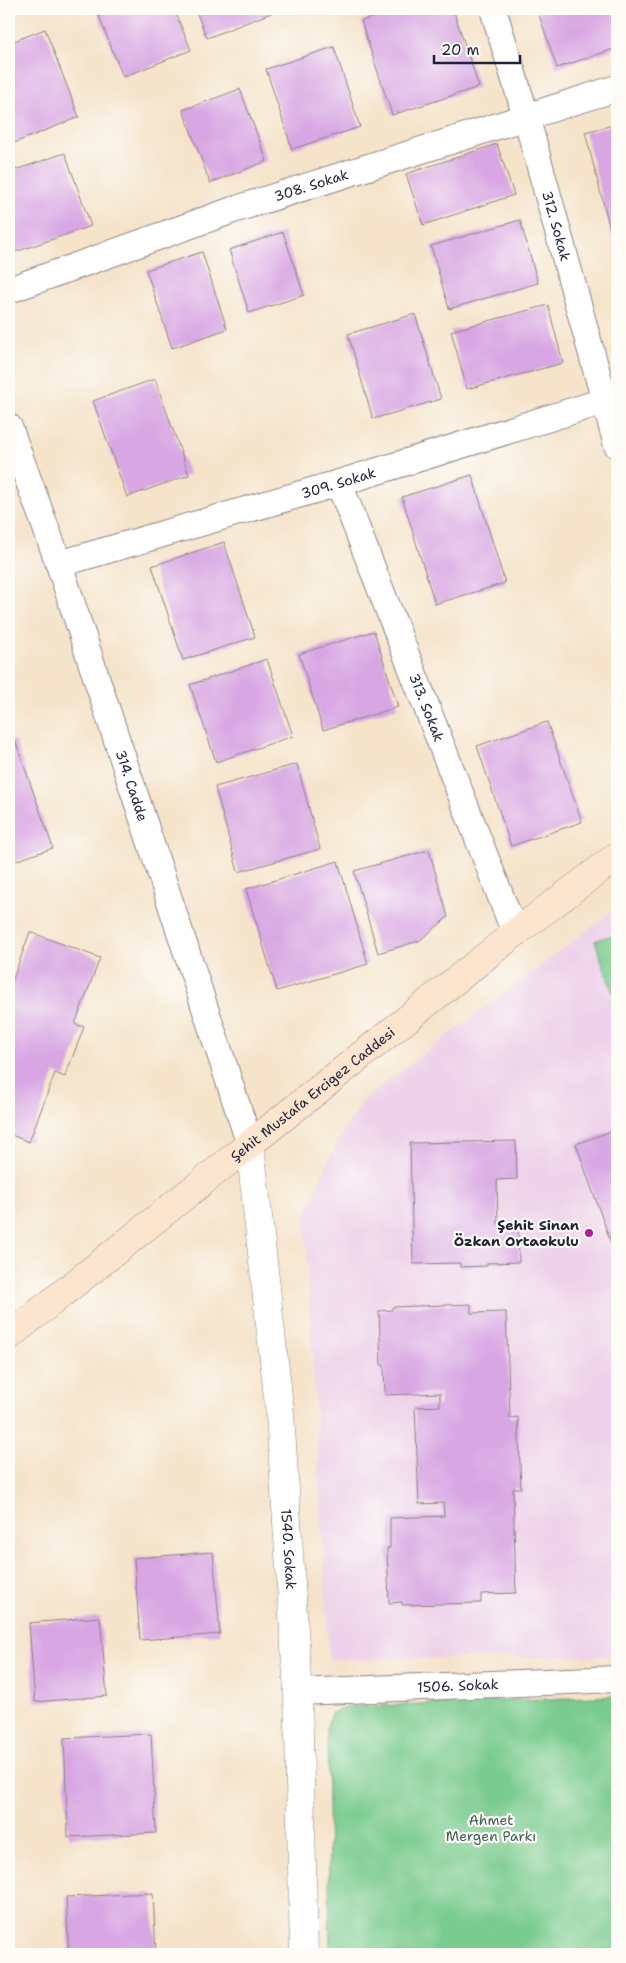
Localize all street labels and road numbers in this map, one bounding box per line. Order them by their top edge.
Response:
street label: 308. Sokak [272,165,351,205]
street label: 312. Sokak [538,189,575,263]
street label: 309. Sokak [299,463,378,502]
street label: 313. Sokak [405,671,448,744]
street label: 314. Cadde [112,748,152,823]
street label: Şehit Mustafa Ercigez Caddesi [226,1023,399,1165]
street label: 1540. Sokak [277,1508,300,1590]
street label: 1506. Sokak [417,1675,499,1696]

